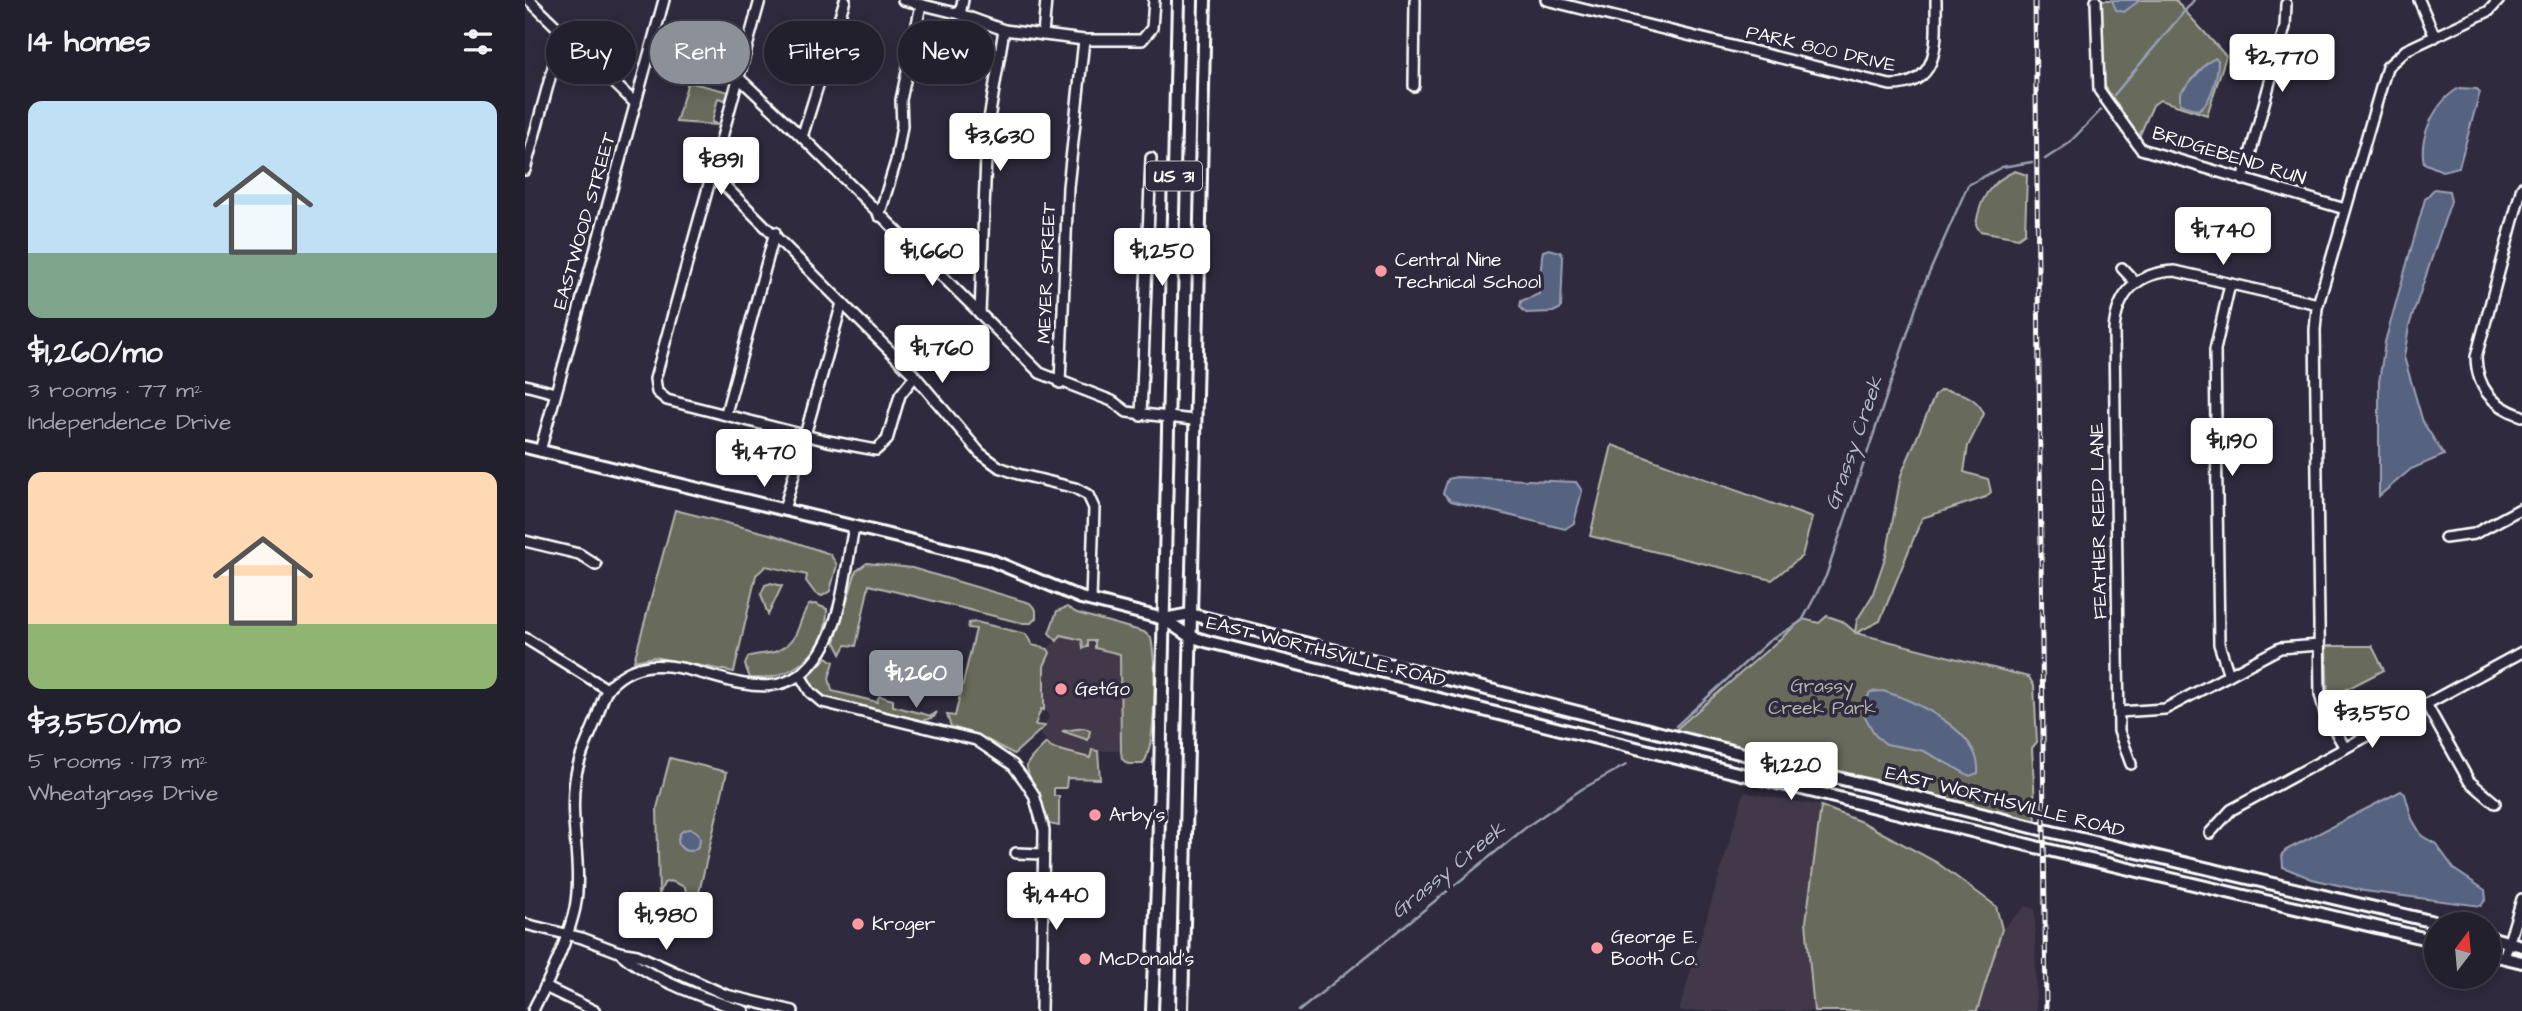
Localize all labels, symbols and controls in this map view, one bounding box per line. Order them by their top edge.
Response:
street label: PARK 800 DRIVE [1744,19,1898,79]
text: 14 homes [28,21,151,63]
chip: Buy [546,21,636,84]
chip: Rent [650,21,750,84]
chip: Filters [764,21,884,84]
chip: New [898,21,994,84]
icon: filters [459,23,497,61]
pin: $2,770 [2225,34,2339,94]
text: $2,770 [2246,41,2318,73]
pin: $3,630 [943,114,1057,173]
text: $3,630 [965,120,1035,152]
street label: BRIDGEBEND RUN [2149,120,2309,192]
street label: EASTWOOD STREET [547,129,623,313]
pin: $891 [680,138,762,197]
text: $891 [699,144,743,176]
icon: home [200,147,326,273]
road number: US 31 [1146,162,1202,190]
street label: MEYER STREET [1031,202,1063,344]
pin: $1,740 [2166,208,2280,267]
text: $1,740 [2191,214,2255,246]
pin: $1,660 [875,229,989,288]
pin: $1,250 [1105,229,1219,288]
text: $1,660 [900,235,964,267]
text: $1,250 [1130,235,1194,267]
place label: Central Nine Technical School [1395,247,1541,296]
marker: Central Nine Technical School [1373,263,1389,279]
pin: $1,760 [885,326,999,385]
text: $1,260/mo [28,332,163,374]
text: $1,760 [911,332,973,364]
water label: Grassy Creek [1818,371,1892,514]
text: 3 rooms · 77 m² [28,374,203,406]
text: Independence Drive [28,406,231,438]
pin: $1,190 [2175,419,2289,478]
street label: FEATHER REED LANE [2084,422,2114,620]
text: $1,190 [2207,425,2257,457]
pin: $1,470 [707,430,821,489]
text: $1,470 [732,436,796,468]
icon: home [200,518,326,644]
street label: EAST WORTHSVILLE ROAD [1204,609,1448,695]
pin: $1,260 [859,650,973,710]
text: $1,260 [885,657,947,689]
park label: Grassy Creek Park [1768,673,1876,722]
place label: GetGo [1075,676,1130,703]
marker: GetGo [1053,681,1069,697]
pin: $3,550 [2315,690,2429,750]
text: $3,550 [2334,697,2410,729]
text: $3,550/mo [28,703,181,745]
pin: $1,220 [1734,742,1848,802]
text: 5 rooms · 173 m² [28,745,208,777]
text: $1,220 [1761,749,1821,781]
street label: EAST WORTHSVILLE ROAD [1883,759,2127,845]
text: Wheatgrass Drive [28,777,218,809]
place label: Arby's [1109,802,1165,830]
marker: Arby's [1087,807,1103,823]
water label: Grassy Creek [1385,814,1513,926]
pin: $1,440 [999,872,1113,932]
text: $1,440 [1023,879,1089,911]
pin: $1,980 [609,892,723,952]
text: $1,980 [635,899,697,931]
place label: Kroger [872,911,936,939]
north arrow [2424,912,2501,989]
map controls [2424,912,2501,989]
marker: Kroger [850,916,866,932]
place label: George E. Booth Co. [1611,924,1697,973]
marker: George E. Booth Co. [1589,940,1605,956]
place label: McDonald's [1099,946,1194,973]
marker: McDonald's [1077,951,1093,967]

